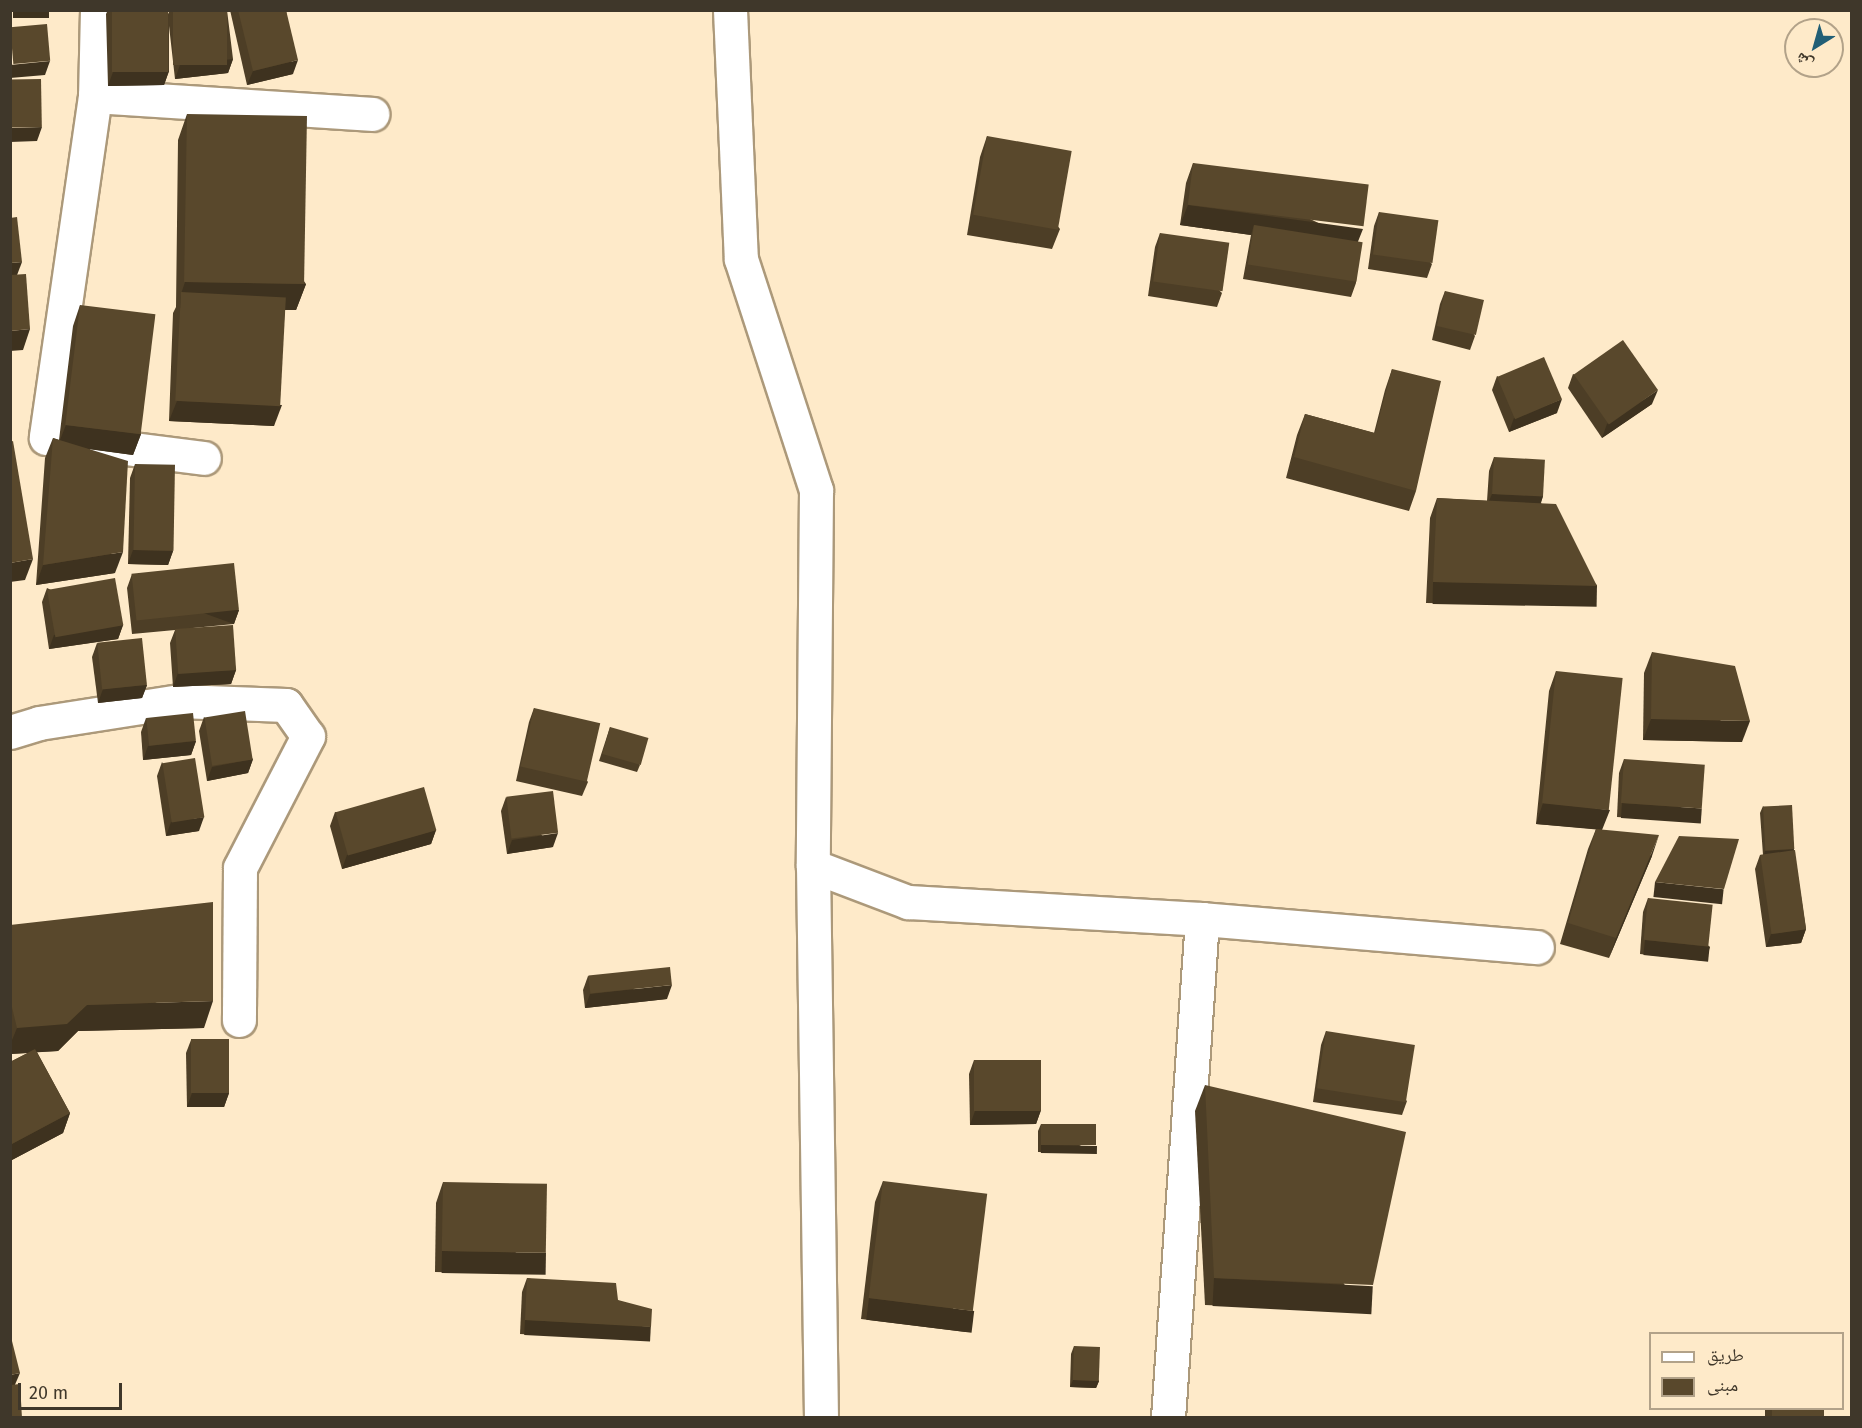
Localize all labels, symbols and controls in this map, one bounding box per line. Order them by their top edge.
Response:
north arrow [1784,18,1844,78]
text: ش [1792,48,1817,74]
legend [1649,1332,1844,1410]
text: طريق [1707,1344,1744,1366]
scale bar [21,1371,124,1409]
text: مبنى [1707,1374,1738,1396]
text: 20 m [29,1382,68,1404]

